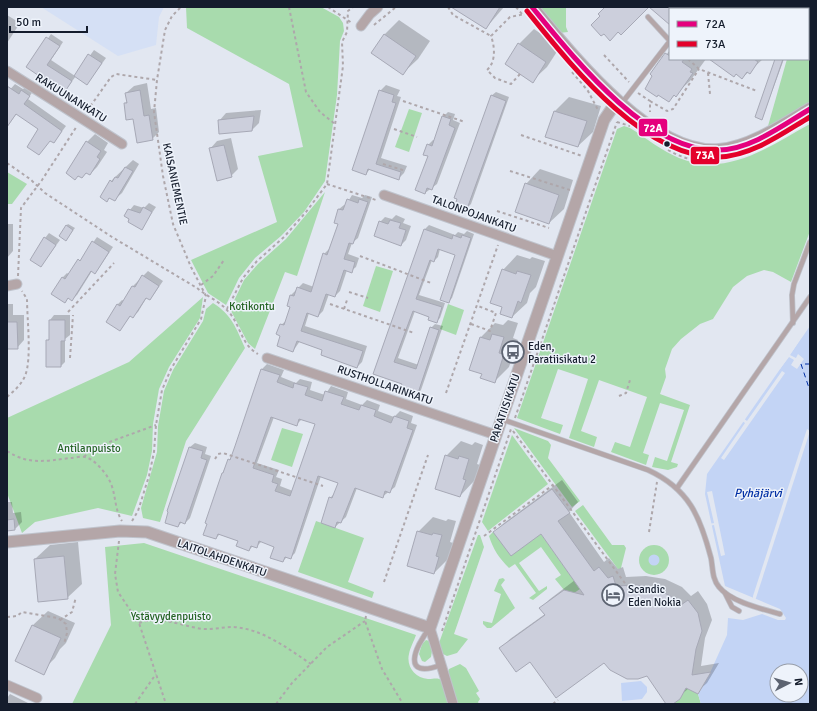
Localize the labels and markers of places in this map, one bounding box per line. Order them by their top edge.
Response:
unlabelled marker [662,139,672,149]
bus stop icon: Eden, Paratiisikatu 2 [500,339,526,365]
place label: Eden, Paratiisikatu 2 [528,340,596,366]
hotel icon: Scandic Eden Nokia [600,582,626,608]
place label: Scandic Eden Nokia [628,583,681,609]

